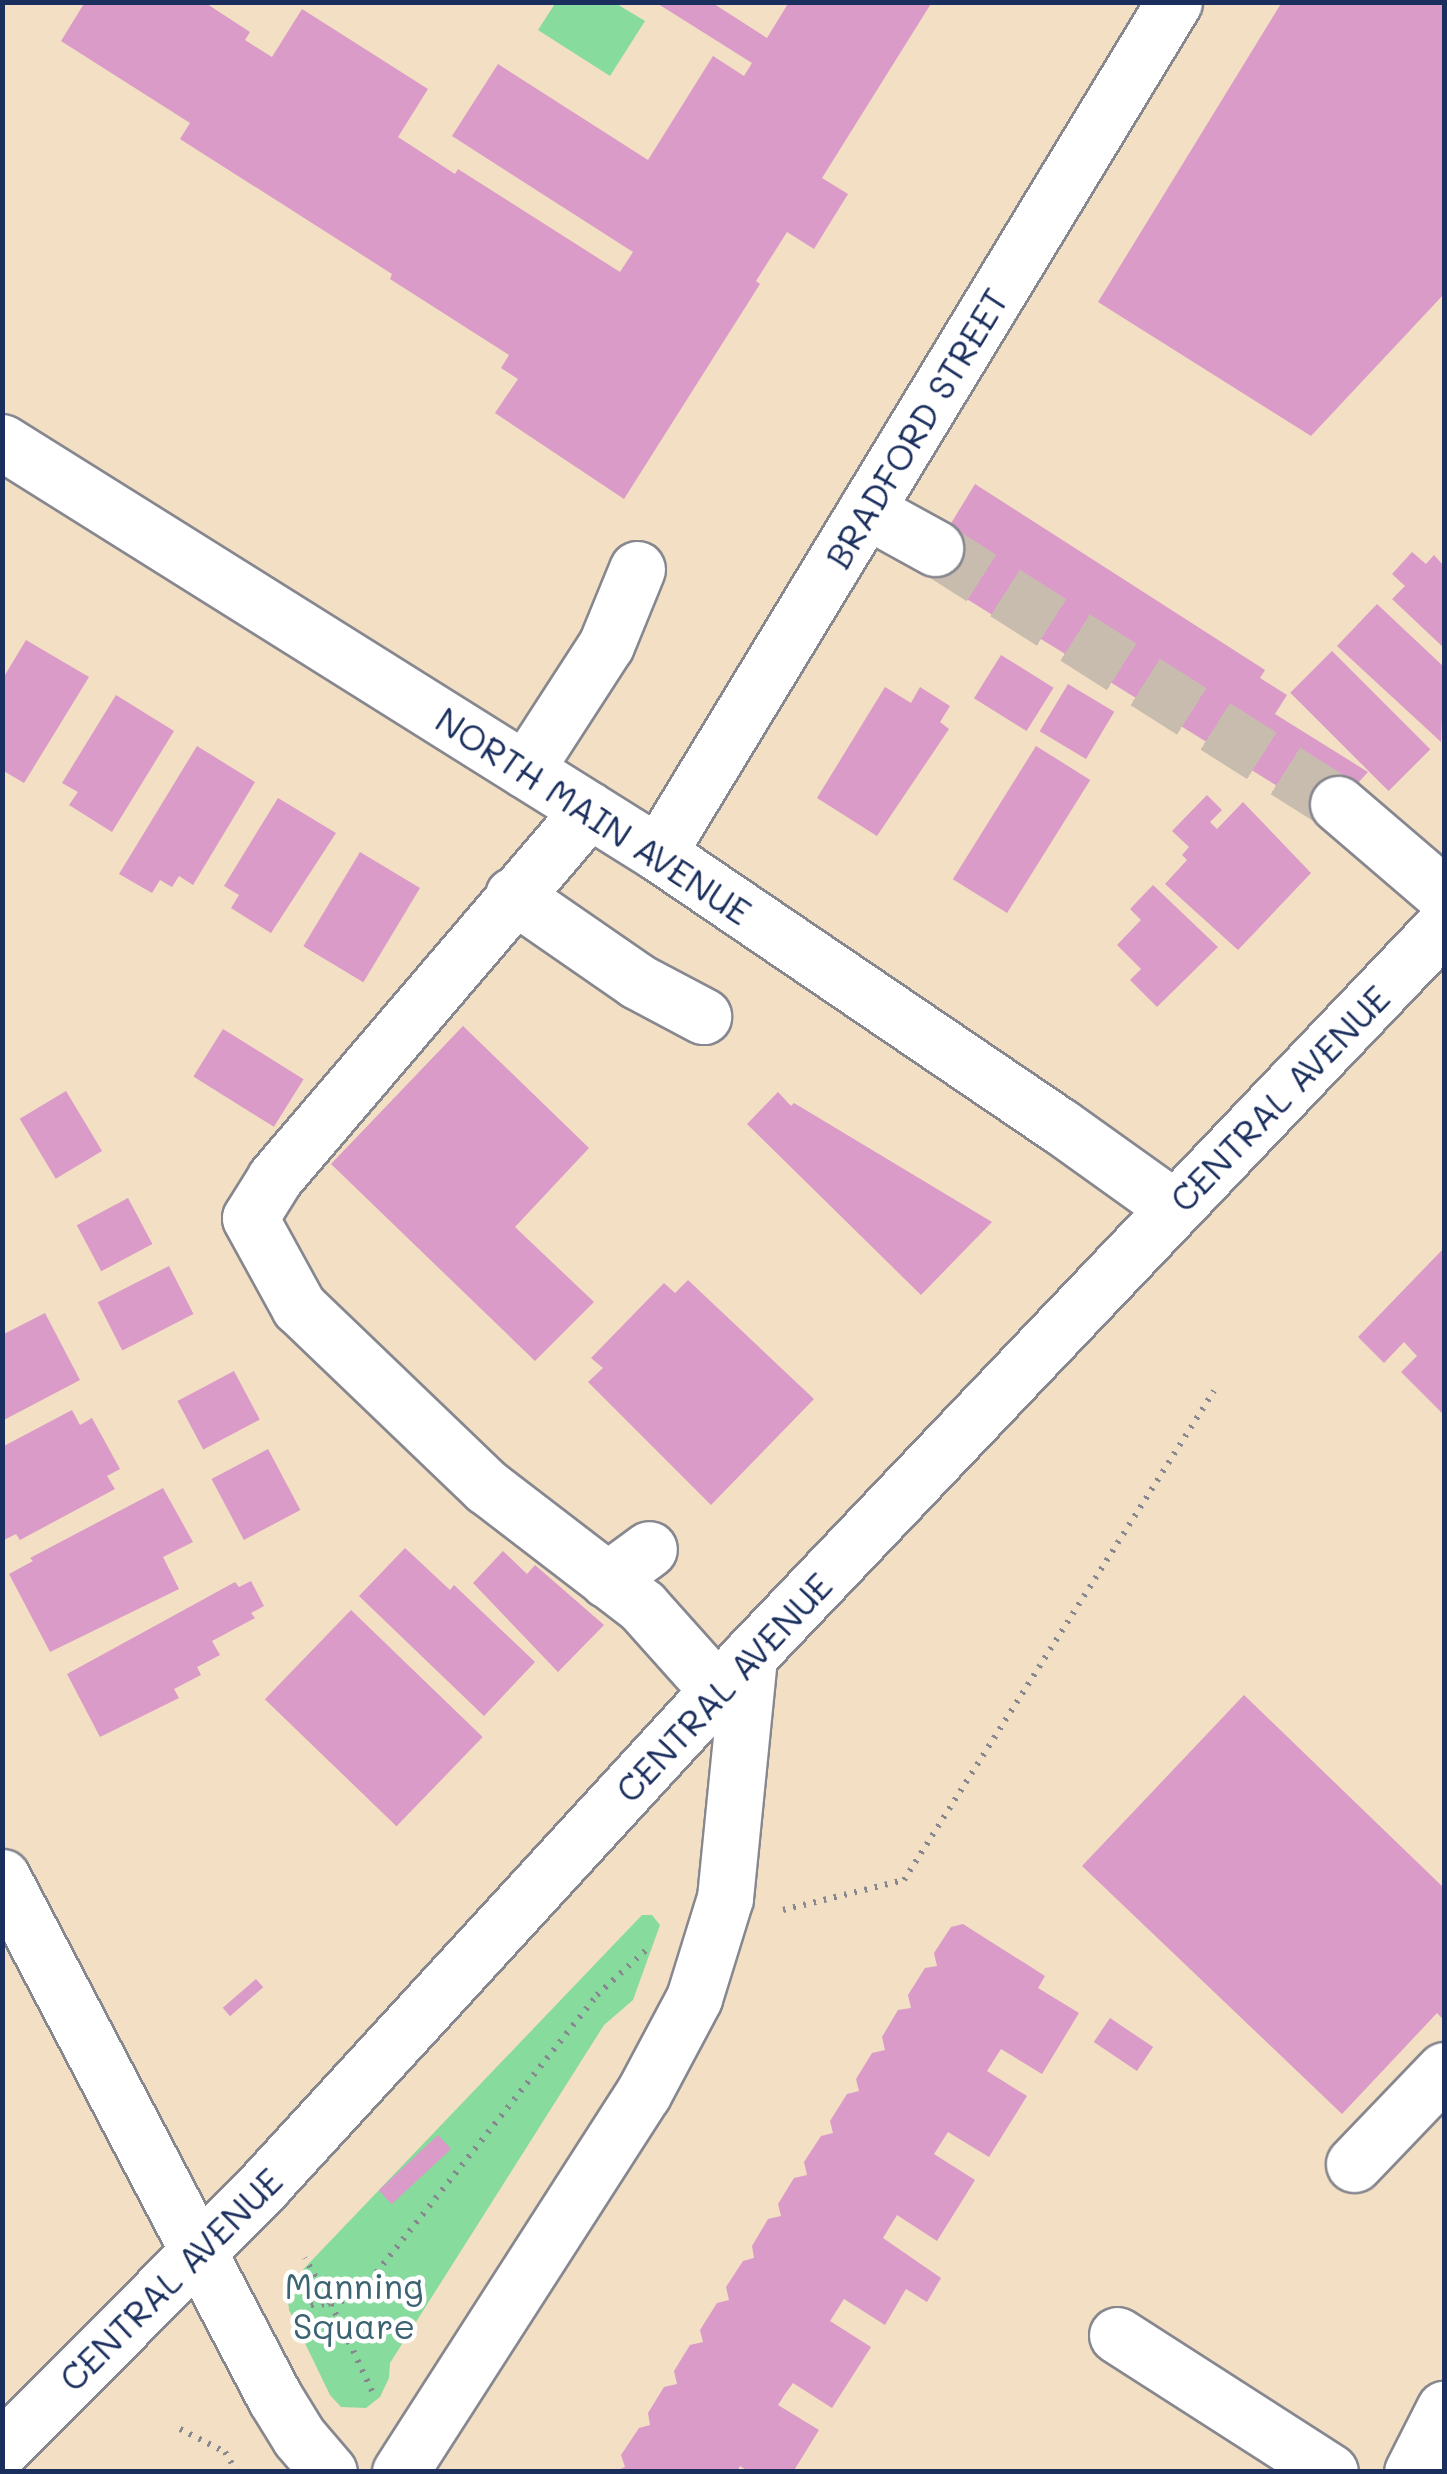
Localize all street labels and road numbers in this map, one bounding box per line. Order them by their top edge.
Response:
street label: BRADFORD STREET [816,281,1016,575]
street label: NORTH MAIN AVENUE [429,697,759,933]
street label: CENTRAL AVENUE [1161,976,1397,1220]
street label: CENTRAL AVENUE [606,1564,840,1810]
street label: CENTRAL AVENUE [50,2159,290,2399]

